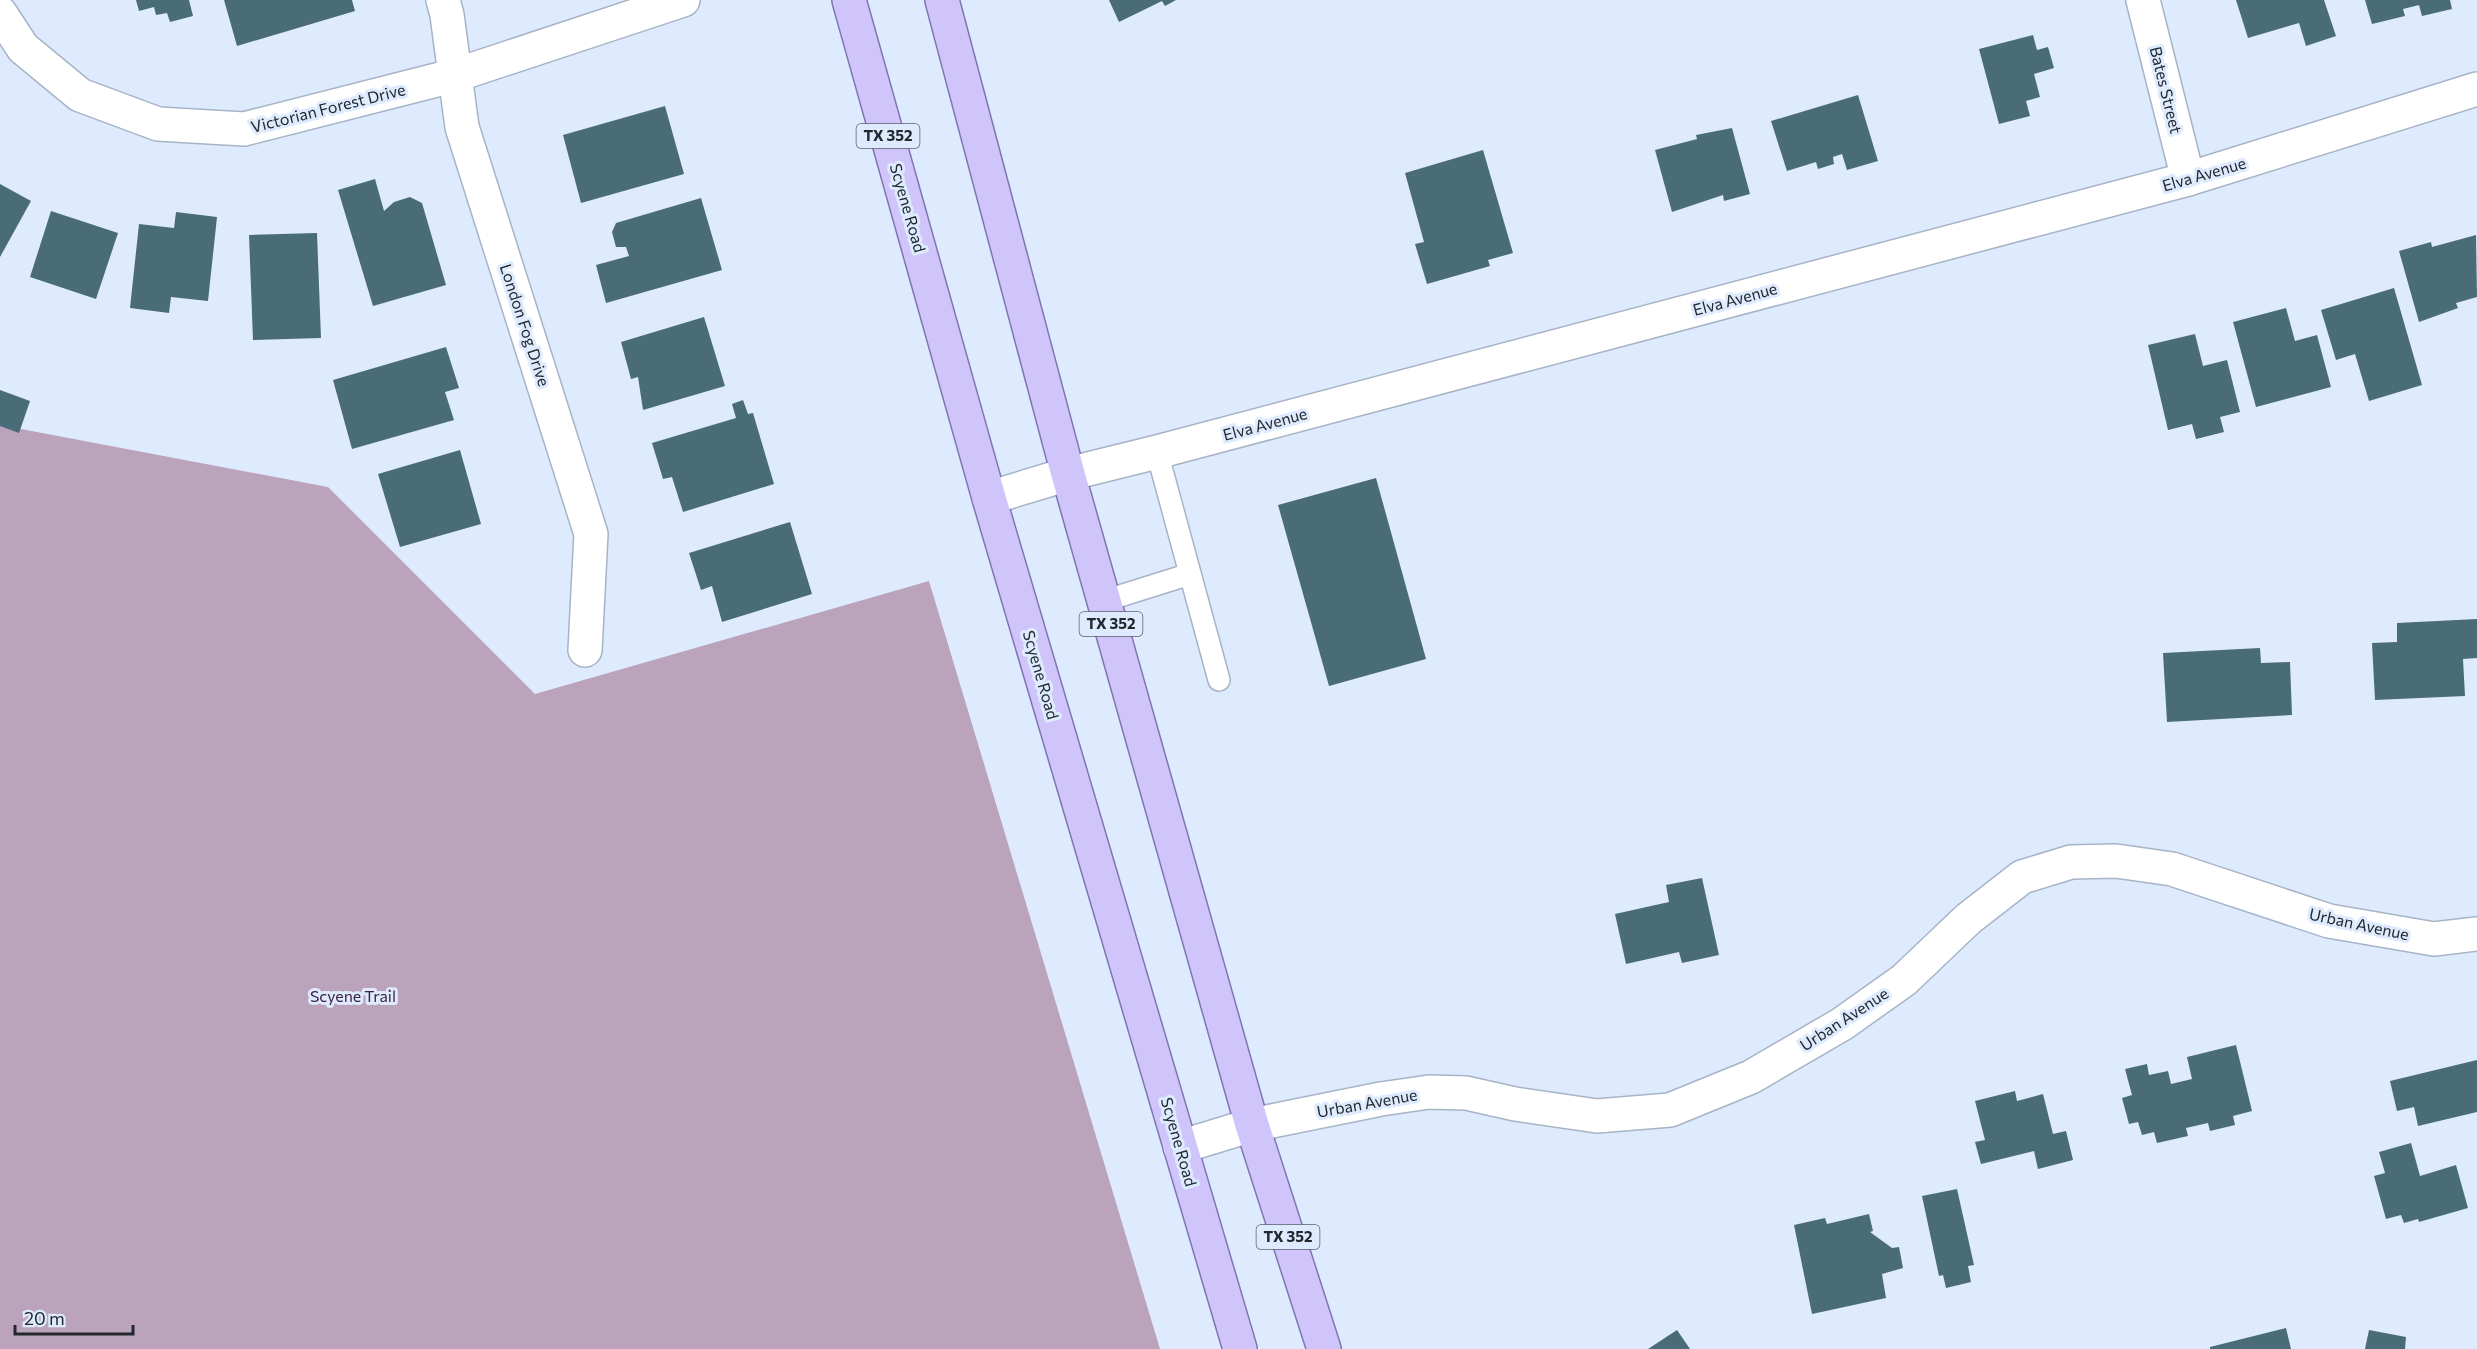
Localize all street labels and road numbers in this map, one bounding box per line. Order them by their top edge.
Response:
street label: Bates Street [2146,44,2187,136]
street label: Victorian Forest Drive [249,79,407,136]
road number: TX 352 [856,124,920,148]
street label: Elva Avenue [2160,152,2248,195]
street label: Scyene Road [887,161,930,255]
street label: London Fog Drive [497,261,554,389]
street label: Elva Avenue [1691,278,1779,319]
street label: Elva Avenue [1221,403,1309,444]
road number: TX 352 [1080,612,1142,636]
street label: Scyene Road [1020,628,1063,722]
street label: Urban Avenue [2307,904,2411,943]
street label: Urban Avenue [1796,983,1891,1054]
street label: Urban Avenue [1315,1084,1419,1121]
street label: Scyene Road [1158,1095,1201,1189]
road number: TX 352 [1256,1225,1320,1249]

